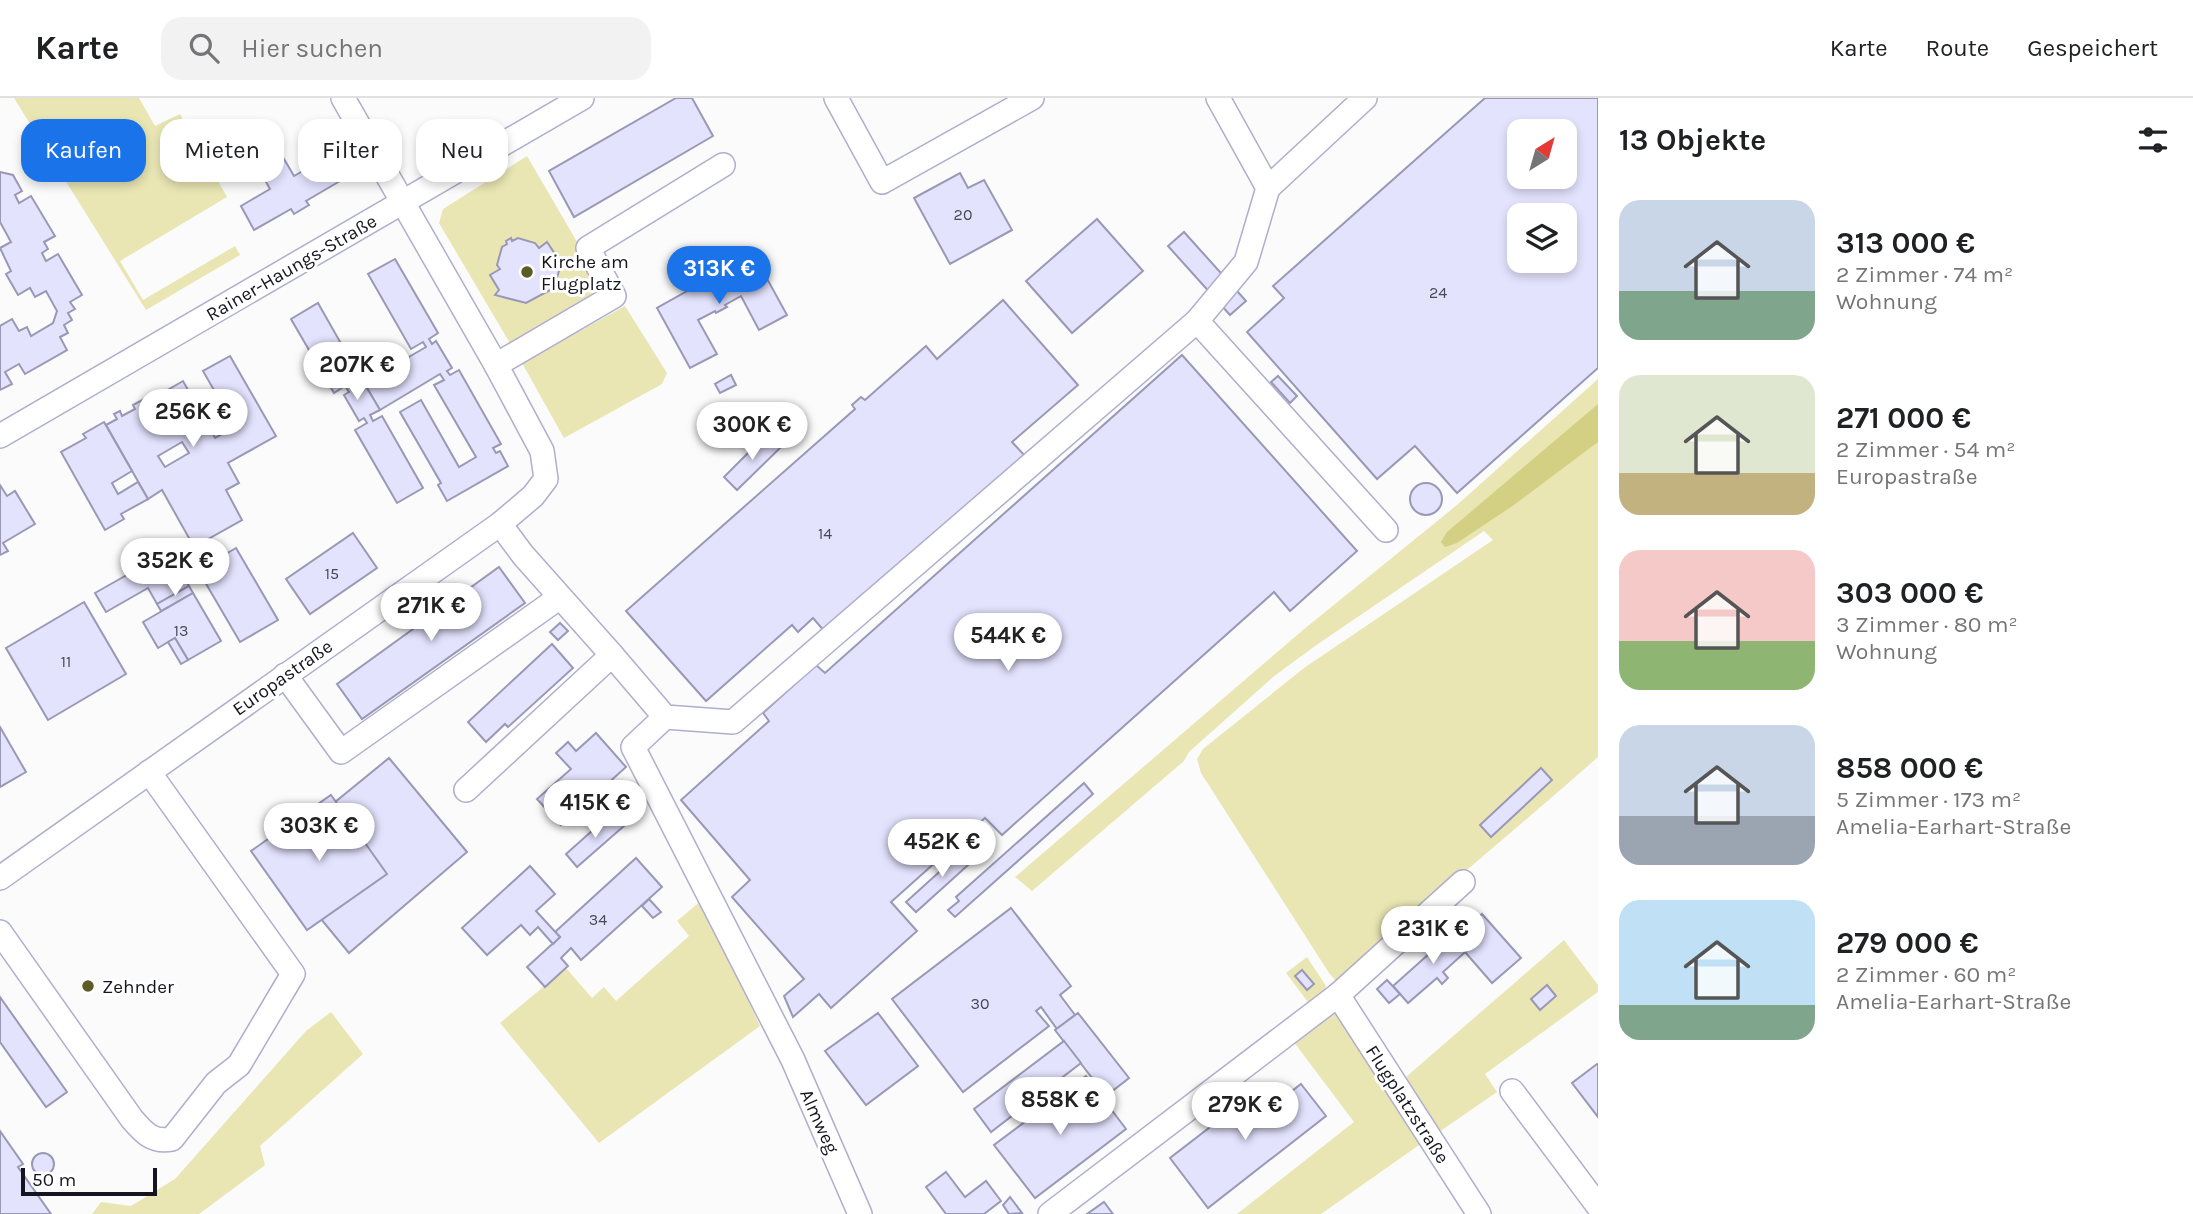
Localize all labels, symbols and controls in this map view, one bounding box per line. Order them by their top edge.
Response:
search box [161,17,651,80]
text: Karte [35,29,119,67]
icon: search [185,29,223,67]
text: Hier suchen [241,33,383,64]
text: Karte [1830,34,1888,62]
text: Route [1926,34,1989,62]
text: Gespeichert [2027,34,2158,62]
chip: Kaufen [21,119,146,182]
chip: Mieten [160,119,284,182]
chip: Filter [298,119,402,182]
chip: Neu [416,119,508,182]
north arrow [1507,119,1577,189]
map controls [1507,119,1577,273]
icon: filters [2134,121,2172,159]
text: 13 Objekte [1619,122,1766,158]
button: layers [1507,203,1577,273]
house number: 20 [954,205,972,224]
street label: Rainer-Haungs-Straße [202,210,381,326]
text: 313 000 € [1836,225,1975,261]
icon: home [1675,228,1759,312]
pin: 313K € [662,246,776,306]
place label: Kirche am Flugplatz [541,251,629,295]
text: 313K € [683,255,755,282]
text: 2 Zimmer · 74 m² [1836,261,2013,288]
marker: Kirche am Flugplatz [519,264,535,280]
house number: 24 [1429,283,1447,302]
text: Wohnung [1836,288,1937,315]
pin: 207K € [300,342,414,402]
text: 207K € [319,351,395,378]
pin: 256K € [136,390,250,449]
text: 256K € [155,398,231,425]
text: 271 000 € [1836,400,1971,436]
pin: 300K € [695,402,809,462]
icon: home [1675,403,1759,487]
text: 300K € [713,411,791,438]
text: 2 Zimmer · 54 m² [1836,436,2015,463]
text: Europastraße [1836,463,1977,490]
house number: 14 [818,524,832,543]
pin: 352K € [118,538,232,598]
text: 352K € [136,547,214,574]
house number: 15 [325,564,339,583]
text: 303 000 € [1836,575,1983,611]
icon: home [1675,578,1759,662]
pin: 271K € [374,584,488,643]
text: 271K € [397,592,466,619]
text: 3 Zimmer · 80 m² [1836,611,2018,638]
pin: 544K € [951,614,1065,673]
house number: 13 [174,621,188,640]
text: 544K € [970,622,1046,649]
street label: Europastraße [228,635,337,720]
text: Wohnung [1836,638,1937,665]
house number: 11 [61,652,71,671]
text: 858 000 € [1836,750,1983,786]
icon: home [1675,753,1759,837]
pin: 415K € [538,780,652,840]
text: 5 Zimmer · 173 m² [1836,786,2021,813]
text: 415K € [560,789,630,816]
pin: 303K € [262,804,376,863]
text: 303K € [280,812,358,839]
text: Amelia-Earhart-Straße [1836,813,2071,840]
pin: 452K € [885,820,999,879]
text: 452K € [904,828,980,855]
pin: 231K € [1376,906,1490,966]
house number: 34 [589,910,607,929]
text: 231K € [1397,915,1469,942]
text: 279 000 € [1836,925,1979,961]
icon: home [1675,928,1759,1012]
text: 2 Zimmer · 60 m² [1836,961,2016,988]
place label: Zehnder [102,976,174,998]
marker: Zehnder [80,978,96,994]
text: Amelia-Earhart-Straße [1836,988,2071,1015]
house number: 30 [971,994,989,1013]
street label: Flugplatzstraße [1361,1041,1454,1168]
pin: 858K € [1003,1077,1117,1137]
pin: 279K € [1188,1082,1302,1142]
street label: Almweg [795,1086,843,1157]
text: 858K € [1021,1086,1099,1113]
text: 279K € [1208,1091,1282,1118]
scale bar [21,1165,158,1197]
text: 50 m [32,1169,76,1191]

